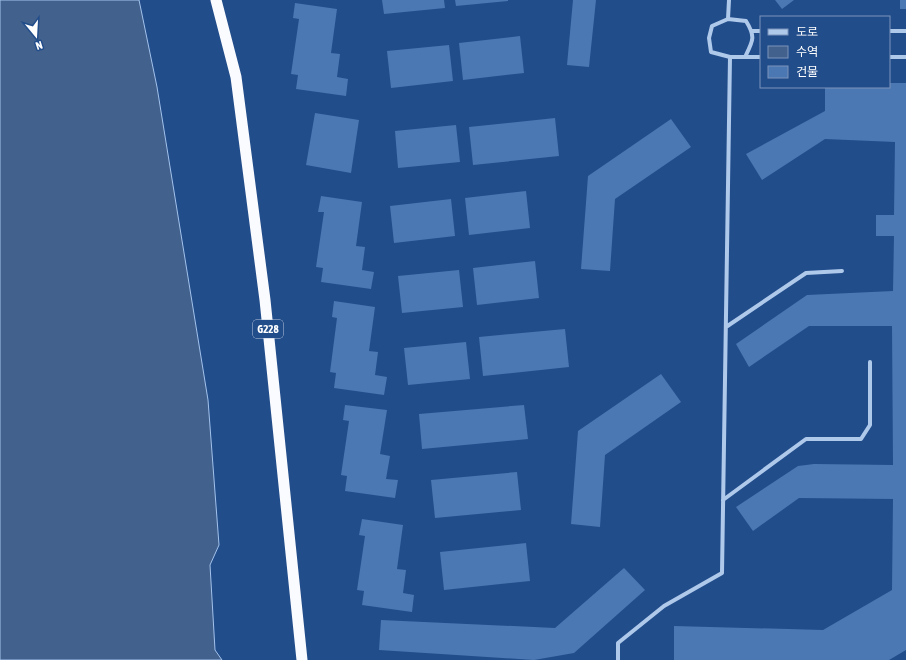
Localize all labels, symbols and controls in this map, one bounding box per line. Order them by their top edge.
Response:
north arrow [16,16,56,56]
legend [760,16,890,88]
text: 도로 [796,25,818,39]
text: N [34,39,44,52]
text: 수역 [796,45,818,59]
text: 건물 [796,65,818,79]
road number: G228 [253,320,283,338]

